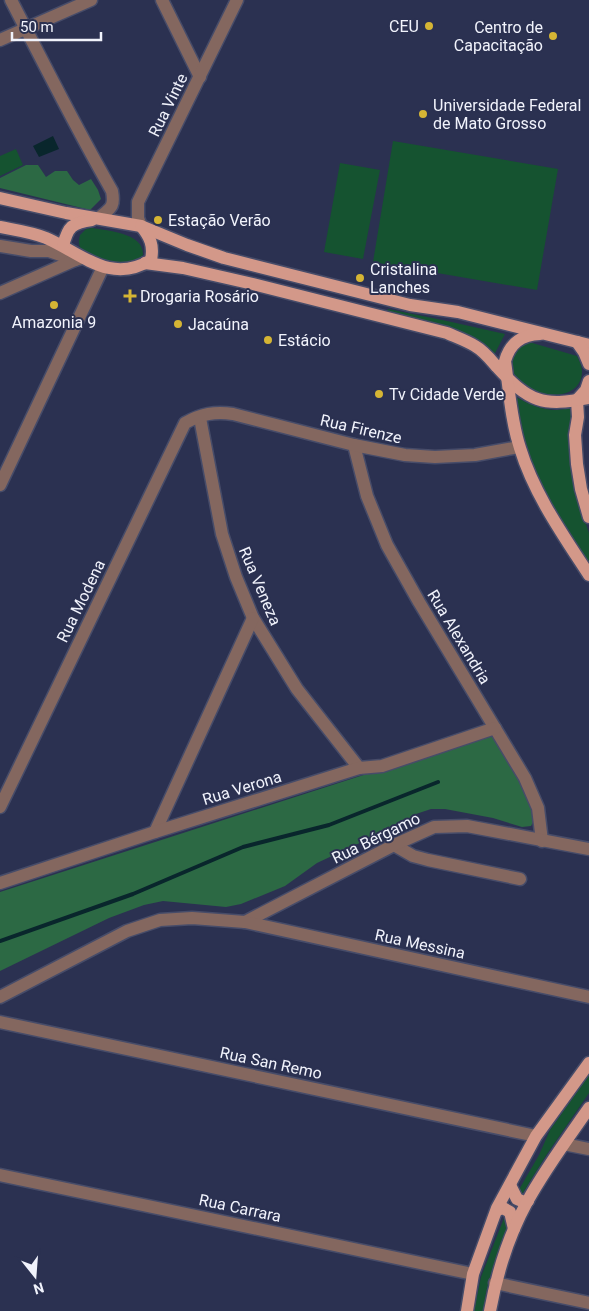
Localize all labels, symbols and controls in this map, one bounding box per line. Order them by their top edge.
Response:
scale bar [12,10,101,42]
place label: CEU [389,17,419,36]
text: 50 m [20,18,54,36]
place label: Centro de Capacitação [454,18,543,55]
marker: CEU [423,20,435,32]
marker: Centro de Capacitação [547,30,559,42]
street label: Rua Vinte [145,70,191,140]
place label: Universidade Federal de Mato Grosso [433,96,581,133]
marker: Universidade Federal de Mato Grosso [417,108,429,120]
place label: Estação Verão [168,211,271,230]
marker: Estação Verão [152,214,164,226]
place label: Cristalina Lanches [370,260,437,297]
marker: Cristalina Lanches [354,272,366,284]
place label: Drogaria Rosário [140,287,259,306]
marker: Drogaria Rosário [124,290,136,302]
marker: Amazonia 9 [48,299,60,311]
place label: Amazonia 9 [12,313,96,332]
place label: Jacaúna [188,315,249,334]
marker: Jacaúna [172,318,184,330]
place label: Estácio [278,331,331,350]
marker: Estácio [262,334,274,346]
place label: Tv Cidade Verde [389,385,504,404]
marker: Tv Cidade Verde [373,388,385,400]
street label: Rua Firenze [318,410,404,448]
street label: Rua Veneza [235,544,285,628]
street label: Rua Modena [53,557,109,645]
street label: Rua Alexandria [423,586,495,688]
street label: Rua Verona [200,767,284,809]
street label: Rua Bérgamo [329,808,423,868]
street label: Rua Messina [373,925,467,963]
street label: Rua San Remo [218,1043,324,1083]
street label: Rua Carrara [197,1190,283,1226]
north arrow [10,1251,60,1301]
text: N [32,1279,46,1298]

